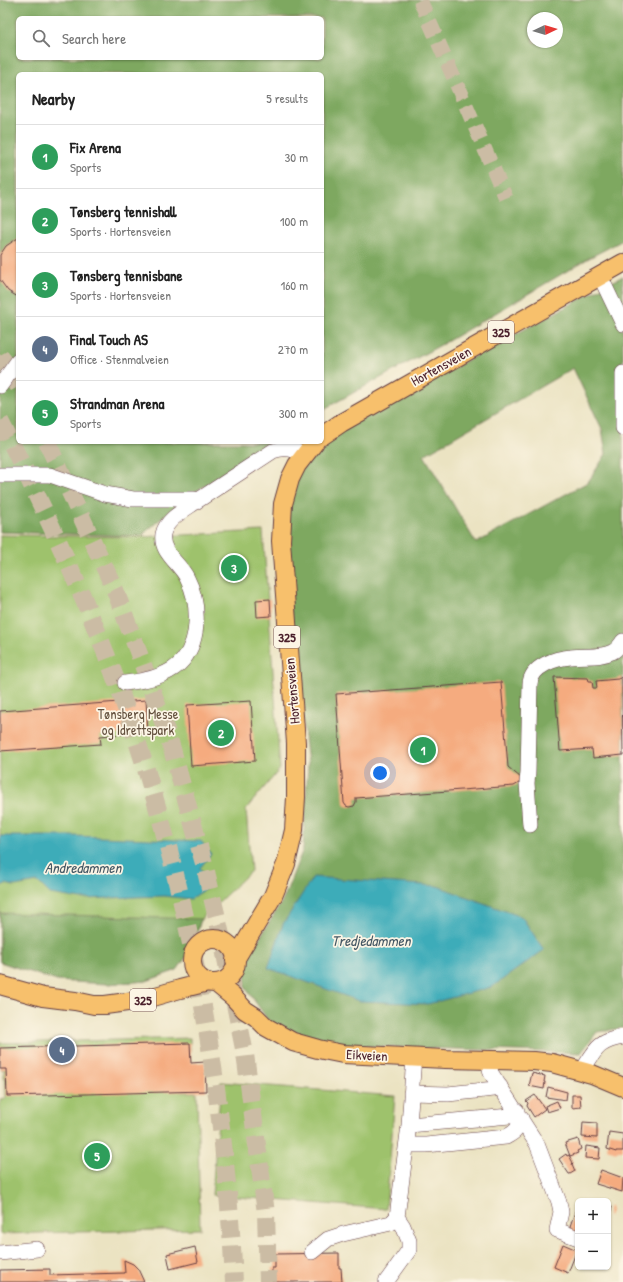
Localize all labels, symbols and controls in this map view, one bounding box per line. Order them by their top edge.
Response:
north arrow [527,12,563,48]
search box [16,16,324,60]
icon: search [30,27,52,49]
text: Search here [62,28,126,49]
text: Nearby [32,87,75,110]
text: 5 results [266,89,308,107]
text: Fix Arena [70,137,121,158]
text: 1 [43,148,47,166]
text: 30 m [285,148,308,166]
text: Sports [70,158,101,176]
text: Tønsberg tennishall [70,201,176,222]
text: 2 [42,212,48,230]
text: 100 m [280,212,308,230]
text: Sports · Hortensveien [70,222,171,240]
text: Tønsberg tennisbane [70,265,183,286]
text: 3 [42,276,48,294]
text: 160 m [280,276,308,294]
text: Sports · Hortensveien [70,286,171,304]
road number: 325 [488,321,514,343]
text: Final Touch AS [70,329,148,350]
text: 4 [43,340,47,358]
text: 270 m [278,340,308,358]
street label: Hortensveien [407,341,474,390]
text: Office · Stenmalveien [70,350,169,368]
text: Strandman Arena [70,393,164,414]
text: 5 [42,404,48,422]
text: 300 m [279,404,308,422]
text: Sports [70,414,101,432]
pin: 3 [221,553,247,583]
road number: 325 [274,626,300,648]
street label: Hortensveien [279,657,304,725]
park label: Tønsberg Messe og Idrettspark [98,704,179,740]
pin: 2 [208,718,234,748]
pin: 1 [410,735,436,765]
your location [370,763,390,783]
water label: Andredammen [45,857,123,878]
water label: Tredjedammen [332,930,412,951]
road number: 325 [130,989,156,1011]
pin: 4 [49,1035,75,1065]
street label: Eikveien [346,1044,388,1065]
pin: 5 [84,1141,110,1171]
map controls [575,1198,611,1270]
button: + [575,1198,611,1234]
button: − [575,1234,611,1270]

